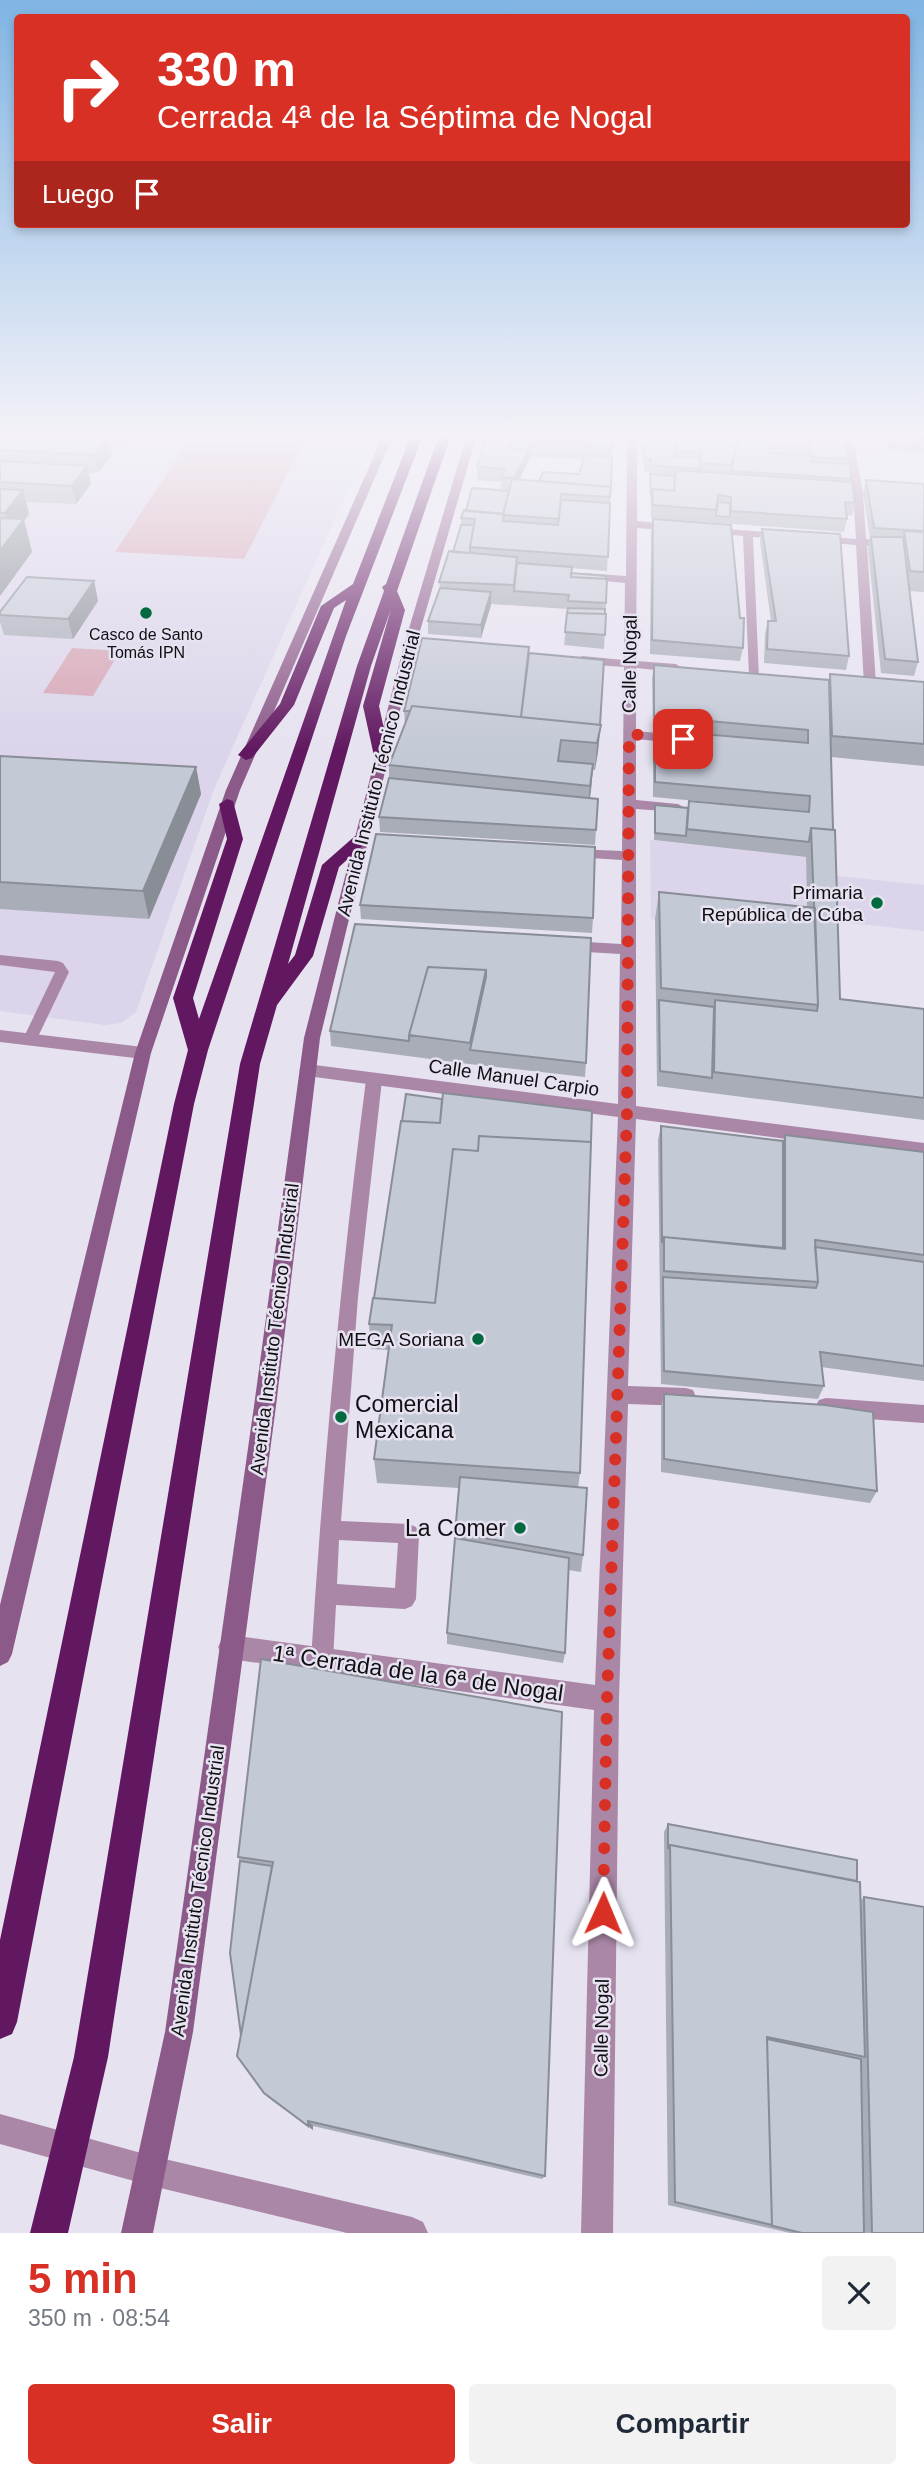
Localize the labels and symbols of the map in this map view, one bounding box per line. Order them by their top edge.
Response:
marker: Casco de Santo Tomás IPN [138,605,154,621]
street label: Calle Nogal [618,615,641,713]
place label: Casco de Santo Tomás IPN [89,626,203,661]
street label: Avenida Instituto Técnico Industrial [333,628,424,918]
pin [653,709,713,769]
place label: Primaria República de Cúba [701,882,863,925]
marker: Primaria República de Cúba [869,895,885,911]
street label: Calle Manuel Carpio [427,1055,601,1100]
street label: Avenida Instituto Técnico Industrial [246,1182,303,1476]
place label: MEGA Soriana [338,1329,464,1350]
marker: MEGA Soriana [470,1331,486,1347]
place label: Comercial Mexicana [355,1391,459,1443]
marker: Comercial Mexicana [333,1409,349,1425]
place label: La Comer [405,1515,506,1541]
marker: La Comer [512,1520,528,1536]
street label: 1ª Cerrada de la 6ª de Nogal [271,1640,565,1706]
street label: Avenida Instituto Técnico Industrial [167,1744,228,2038]
position arrow [566,1876,640,1950]
street label: Calle Nogal [590,1979,613,2077]

